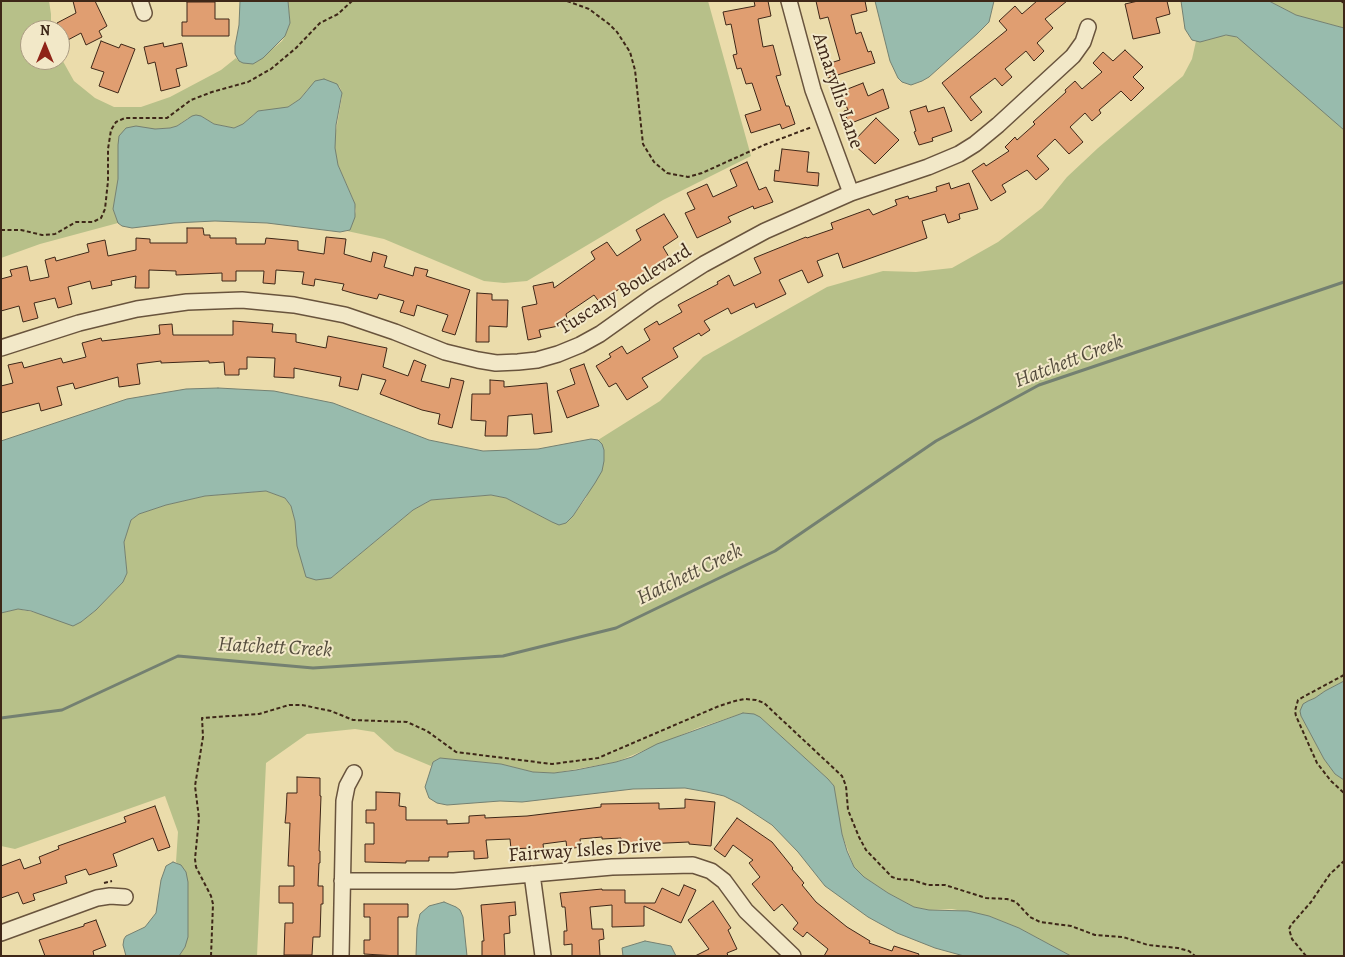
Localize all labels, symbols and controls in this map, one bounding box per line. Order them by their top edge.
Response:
north arrow [20,20,70,70]
text: N [40,21,50,40]
street label: Amaryllis Lane [806,30,868,152]
street label: Tuscany Boulevard [554,239,696,341]
water label: Hatchett Creek [1011,330,1127,394]
water label: Hatchett Creek [633,539,747,611]
water label: Hatchett Creek [217,632,333,664]
street label: Fairway Isles Drive [508,834,662,868]

